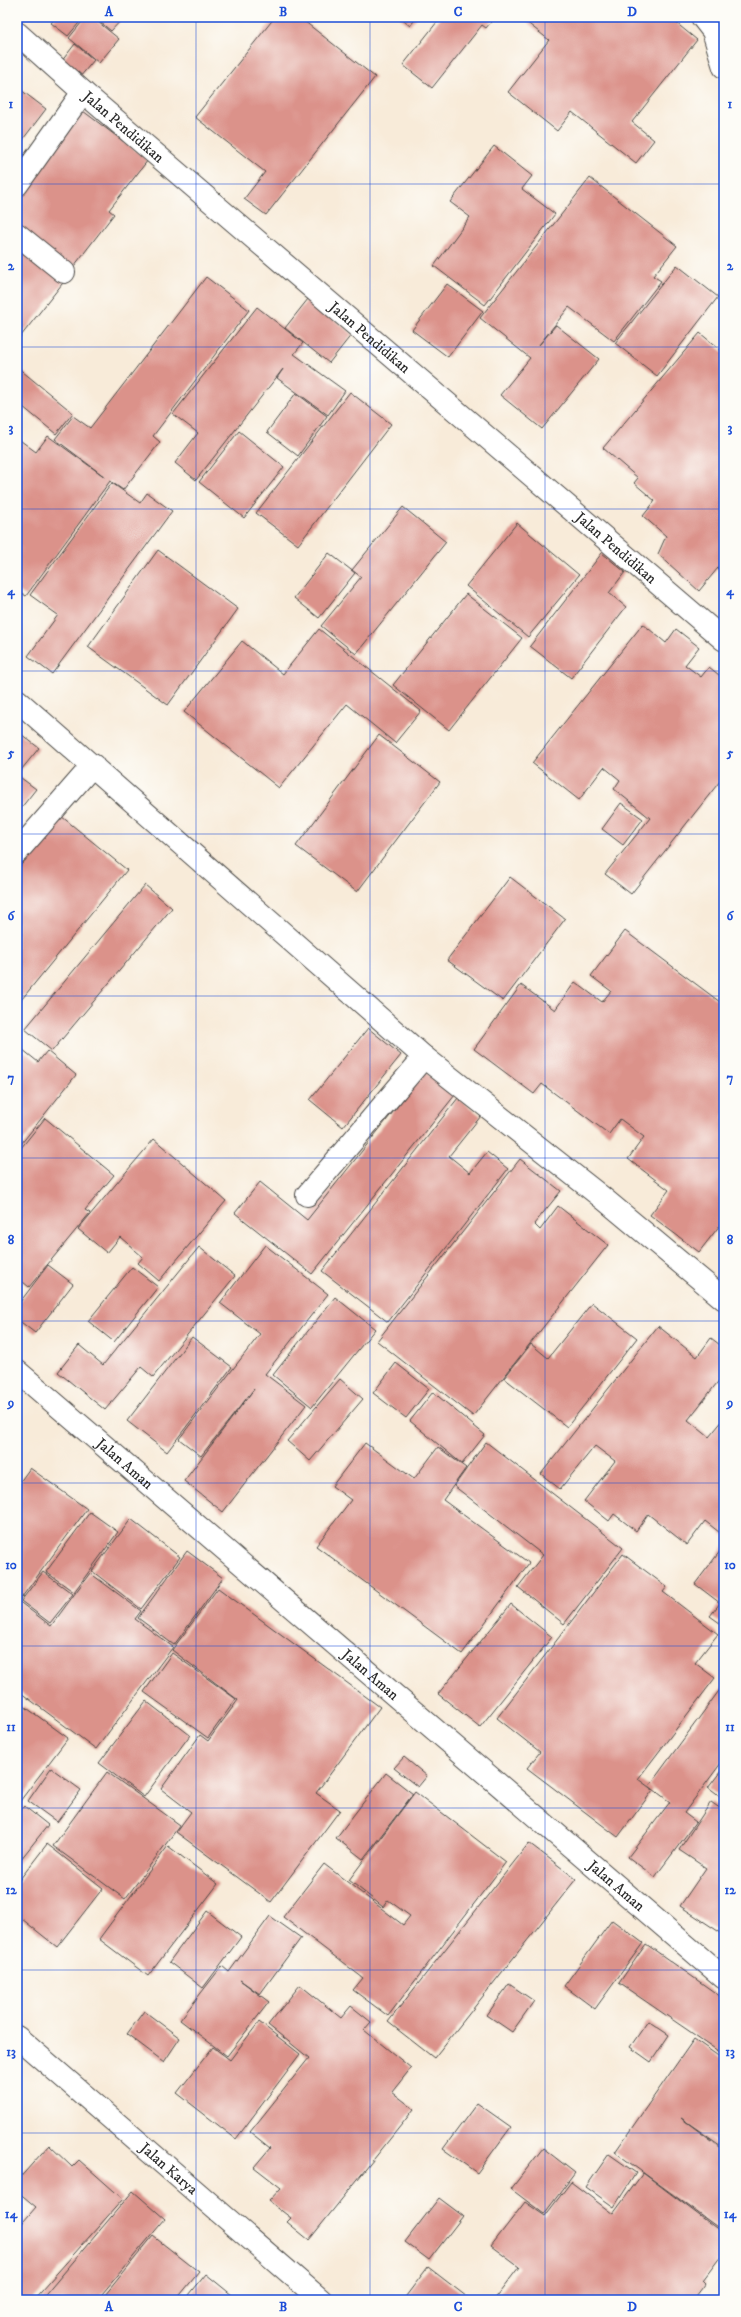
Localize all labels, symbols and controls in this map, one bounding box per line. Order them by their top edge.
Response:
text: A [104,4,114,20]
text: B [279,4,287,20]
text: C [454,4,463,20]
text: D [627,4,637,20]
street label: Jalan Pendidikan [78,85,168,167]
text: 1 [9,96,14,112]
text: 1 [728,96,733,112]
text: 2 [8,258,15,274]
text: 2 [727,258,734,274]
street label: Jalan Pendidikan [324,296,415,377]
text: 3 [9,420,14,436]
text: 3 [728,420,733,436]
street label: Jalan Pendidikan [570,507,661,588]
text: 4 [6,583,15,600]
text: 4 [725,583,734,600]
text: 5 [7,745,15,761]
text: 5 [726,745,734,761]
text: 6 [8,908,16,924]
text: 6 [727,908,735,924]
text: 7 [8,1070,15,1086]
text: 7 [727,1070,734,1086]
text: 8 [8,1232,15,1248]
text: 8 [727,1232,734,1248]
text: 9 [7,1395,14,1411]
text: 9 [726,1395,733,1411]
street label: Jalan Aman [91,1432,157,1493]
text: 10 [5,1557,17,1573]
text: 10 [724,1557,736,1573]
street label: Jalan Aman [337,1644,403,1704]
text: 11 [6,1719,16,1735]
text: 11 [725,1719,735,1735]
street label: Jalan Aman [582,1855,649,1915]
text: 12 [5,1882,17,1898]
text: 12 [724,1882,736,1898]
text: 13 [6,2044,16,2060]
text: 13 [725,2044,735,2060]
street label: Jalan Karya [135,2137,202,2199]
text: 14 [5,2206,18,2223]
text: 14 [724,2206,737,2223]
text: A [104,2299,114,2315]
text: B [279,2299,287,2315]
text: C [454,2299,463,2315]
text: D [627,2299,637,2315]

